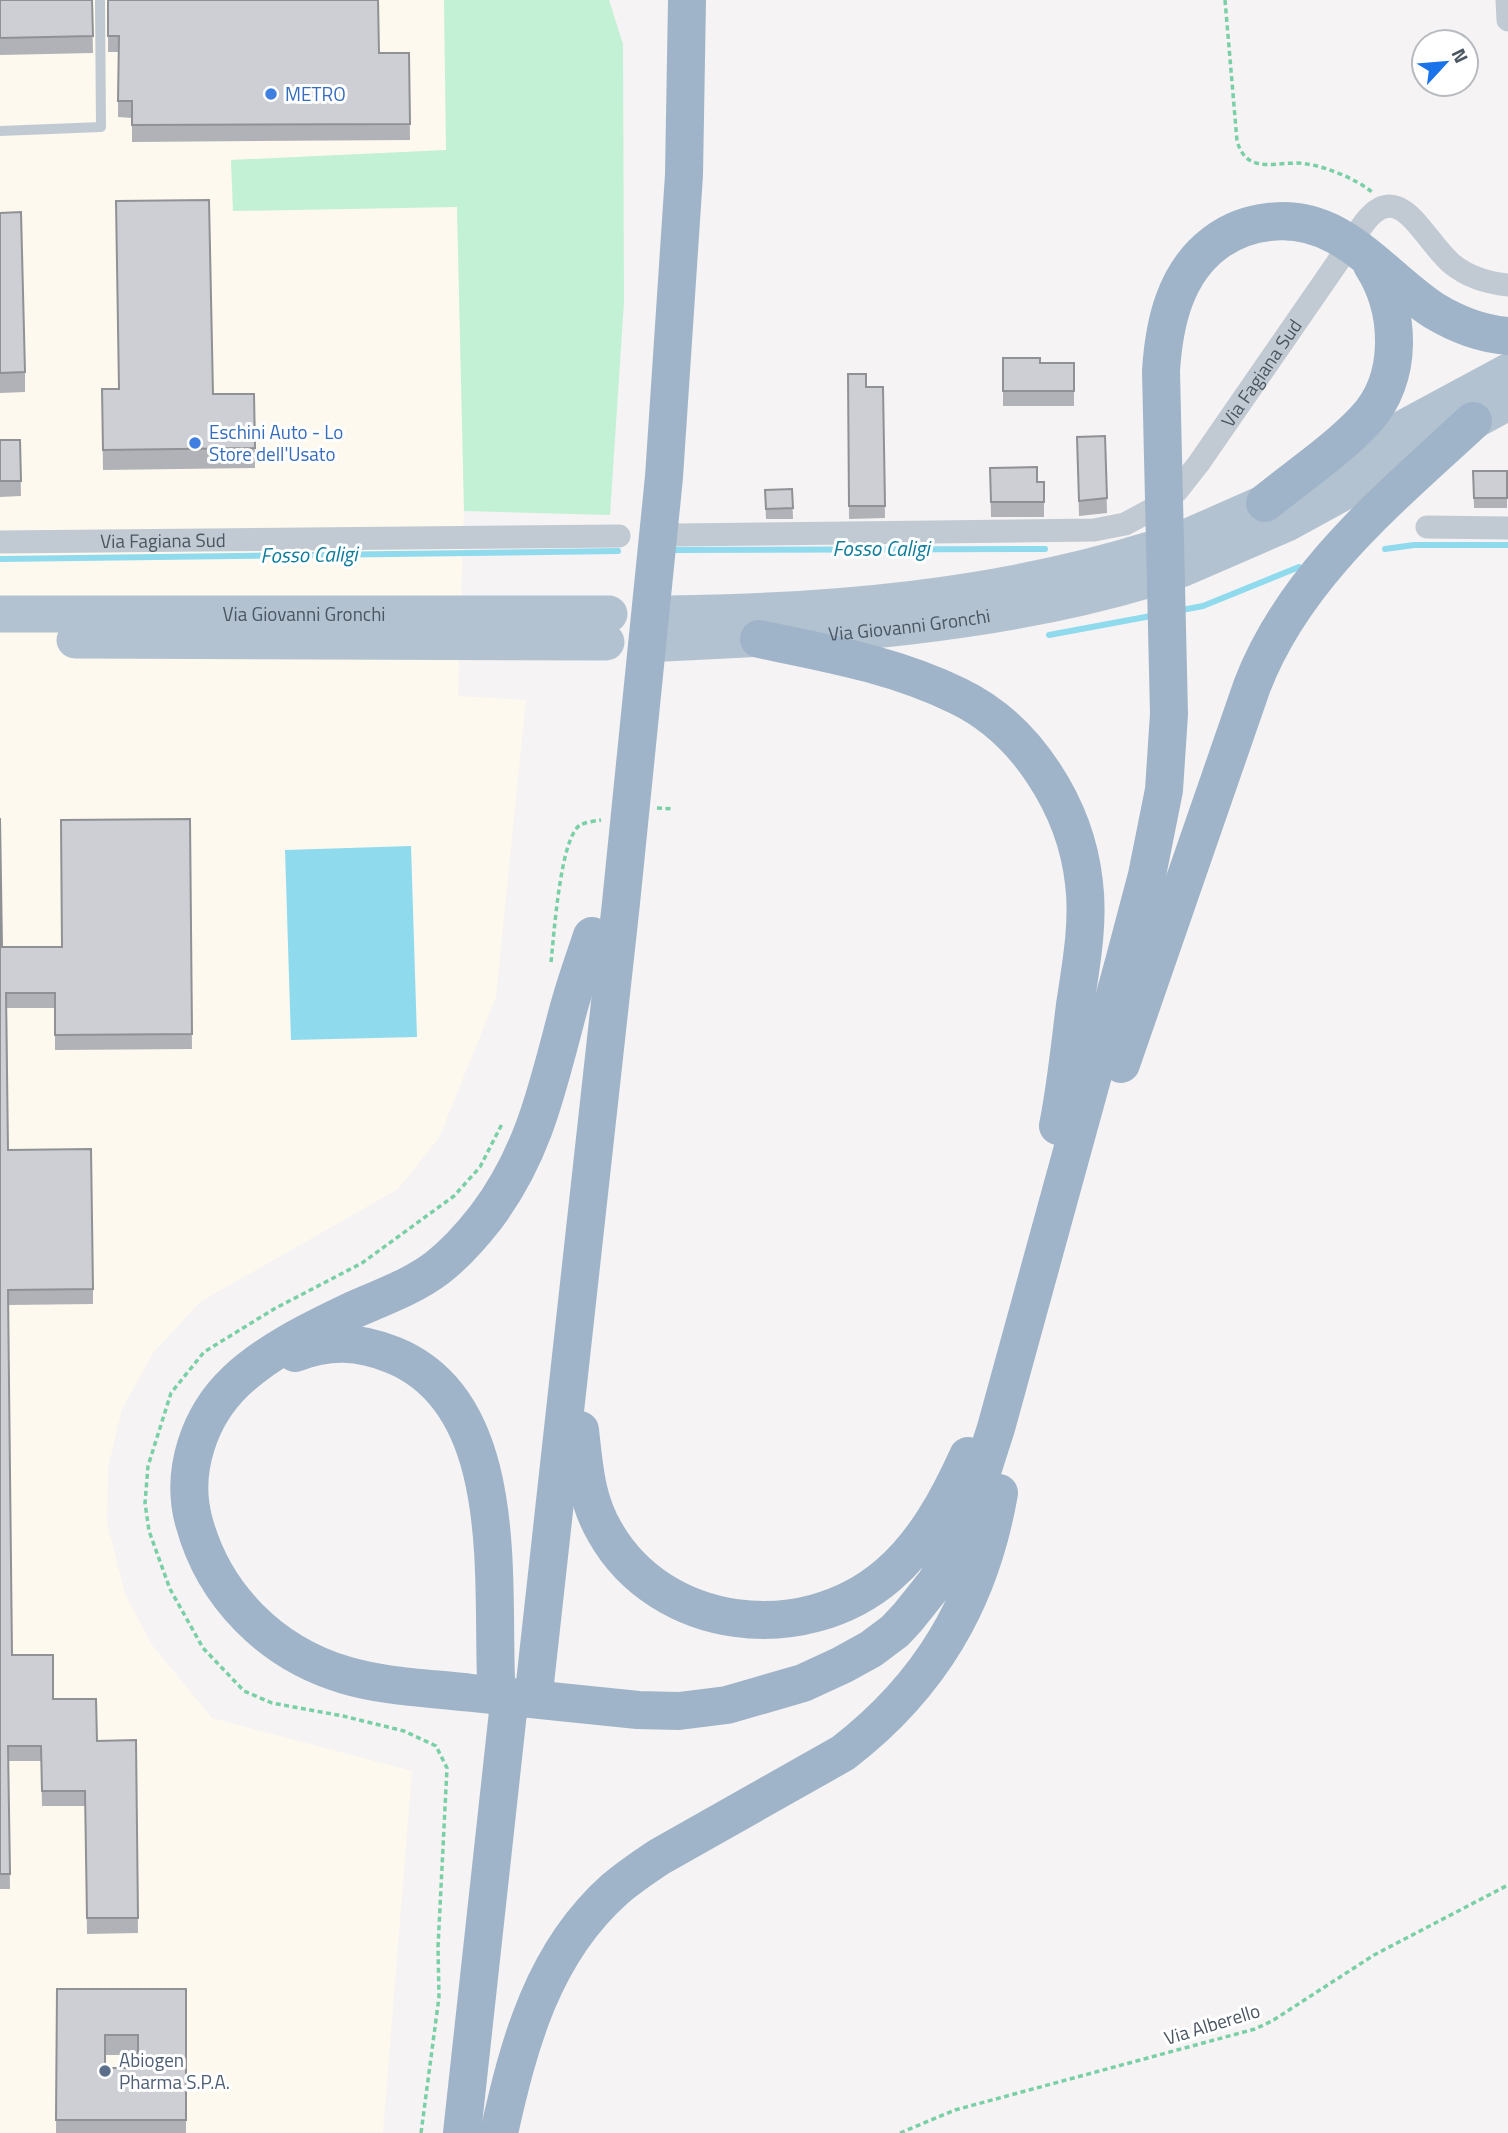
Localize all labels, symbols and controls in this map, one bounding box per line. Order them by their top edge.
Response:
north arrow [1410,28,1480,98]
text: N [1445,43,1477,68]
place label: METRO [285,79,346,108]
marker: METRO [263,86,279,102]
street label: Via Fagiana Sud [1213,313,1308,433]
place label: Eschini Auto - Lo Store dell'Usato [209,417,343,468]
marker: Eschini Auto - Lo Store dell'Usato [187,435,203,451]
street label: Via Fagiana Sud [100,525,226,555]
water label: Fosso Caligi [832,532,932,564]
water label: Fosso Caligi [260,537,360,571]
street label: Via Giovanni Gronchi [222,599,386,628]
street label: Via Giovanni Gronchi [827,600,992,648]
street label: Via Alberello [1160,1995,1263,2052]
place label: Abiogen Pharma S.P.A. [119,2045,230,2096]
marker: Abiogen Pharma S.P.A. [97,2063,113,2079]

